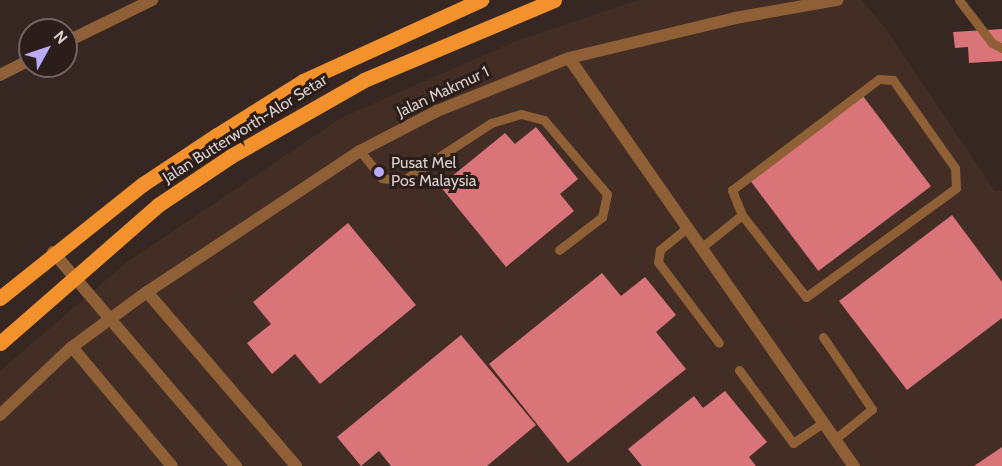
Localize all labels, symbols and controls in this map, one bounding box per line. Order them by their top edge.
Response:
north arrow [18,18,78,78]
text: N [50,27,72,48]
street label: Jalan Makmur 1 [394,62,492,122]
street label: Jalan Butterworth-Alor Setar [159,70,331,188]
place label: Pusat Mel Pos Malaysia [391,153,476,191]
marker: Pusat Mel Pos Malaysia [372,165,386,179]

